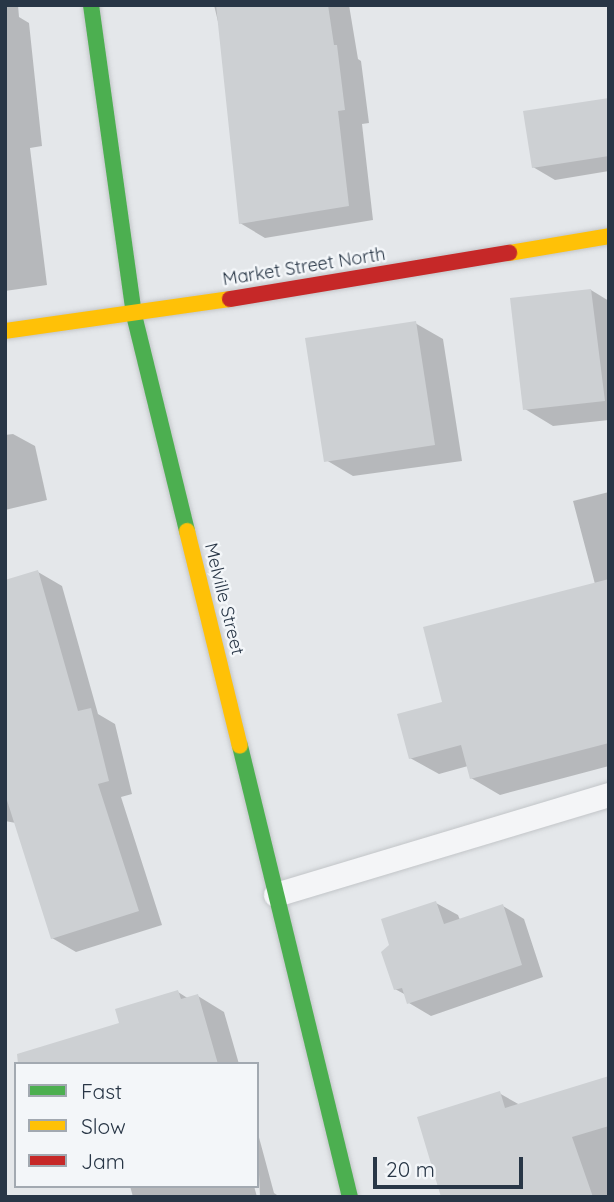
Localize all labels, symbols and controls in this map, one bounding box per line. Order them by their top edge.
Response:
street label: Market Street North [221,243,387,291]
street label: Melville Street [200,541,248,657]
legend [14,1062,259,1188]
text: Fast [81,1078,122,1104]
text: Slow [81,1113,126,1139]
scale bar [376,1142,526,1186]
text: Jam [81,1148,125,1174]
text: 20 m [386,1156,435,1182]

